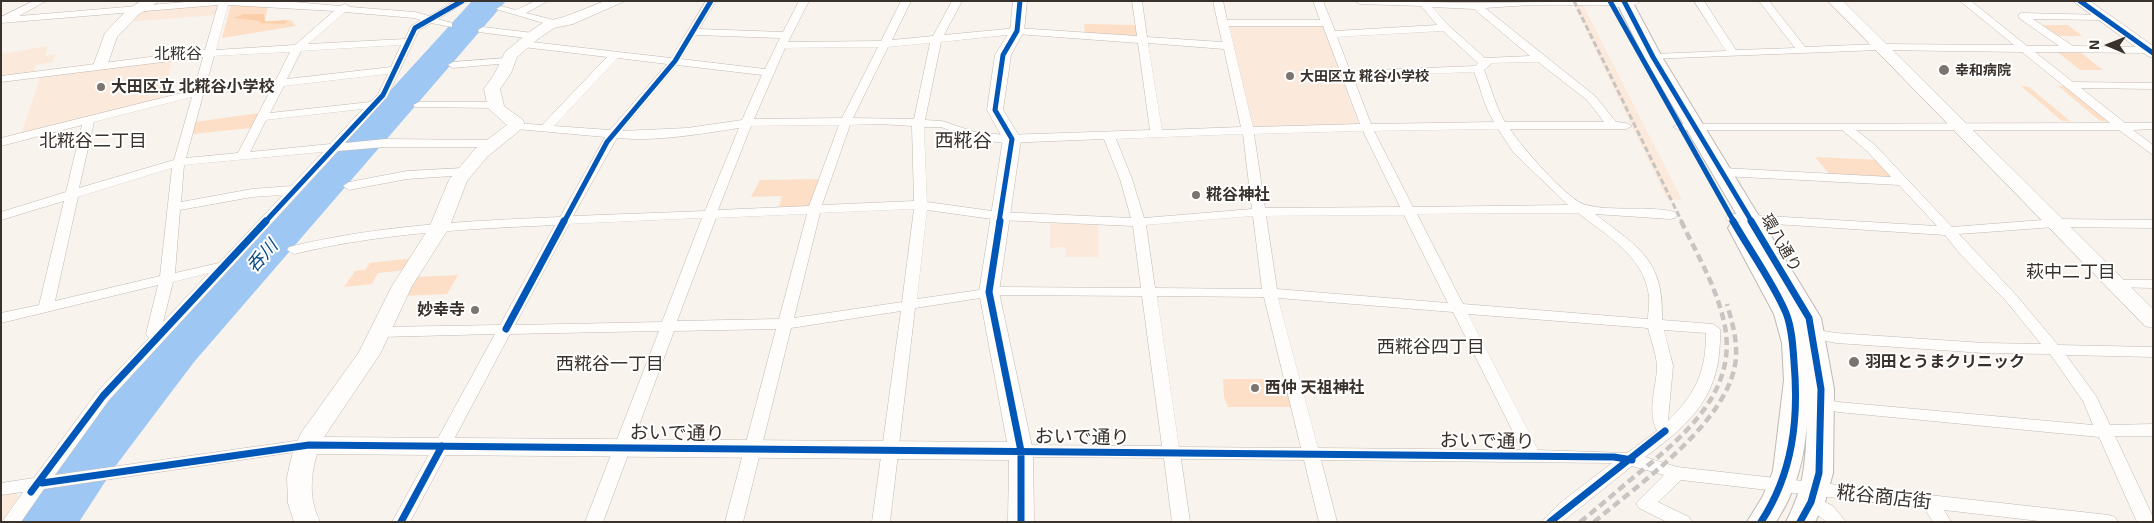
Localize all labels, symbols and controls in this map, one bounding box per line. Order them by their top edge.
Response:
north arrow [2084,20,2134,70]
text: N [2085,40,2102,50]
district label: 北糀谷 [154,44,202,64]
place label: 幸和病院 [1955,62,2011,78]
marker: 幸和病院 [1937,63,1951,77]
place label: 大田区立 糀谷小学校 [1300,68,1429,84]
marker: 大田区立 糀谷小学校 [1284,70,1296,82]
place label: 大田区立 北糀谷小学校 [111,77,274,97]
marker: 大田区立 北糀谷小学校 [95,81,107,93]
district label: 北糀谷二丁目 [39,130,147,152]
district label: 西糀谷 [935,130,991,152]
place label: 糀谷神社 [1206,185,1270,205]
marker: 糀谷神社 [1190,189,1202,201]
street label: 環八通り [1757,210,1805,276]
water label: 呑川 [242,235,282,277]
district label: 萩中二丁目 [2026,261,2116,283]
place label: 妙幸寺 [417,300,465,320]
marker: 妙幸寺 [469,304,481,316]
district label: 西糀谷四丁目 [1377,336,1485,358]
place label: 羽田とうまクリニック [1865,352,2025,372]
district label: 西糀谷一丁目 [556,353,664,375]
marker: 羽田とうまクリニック [1847,355,1861,369]
place label: 西仲 天祖神社 [1265,378,1364,398]
marker: 西仲 天祖神社 [1249,382,1261,394]
street label: おいで通り [629,421,725,445]
street label: おいで通り [1034,425,1130,449]
street label: おいで通り [1439,429,1535,453]
street label: 糀谷商店街 [1836,481,1932,513]

